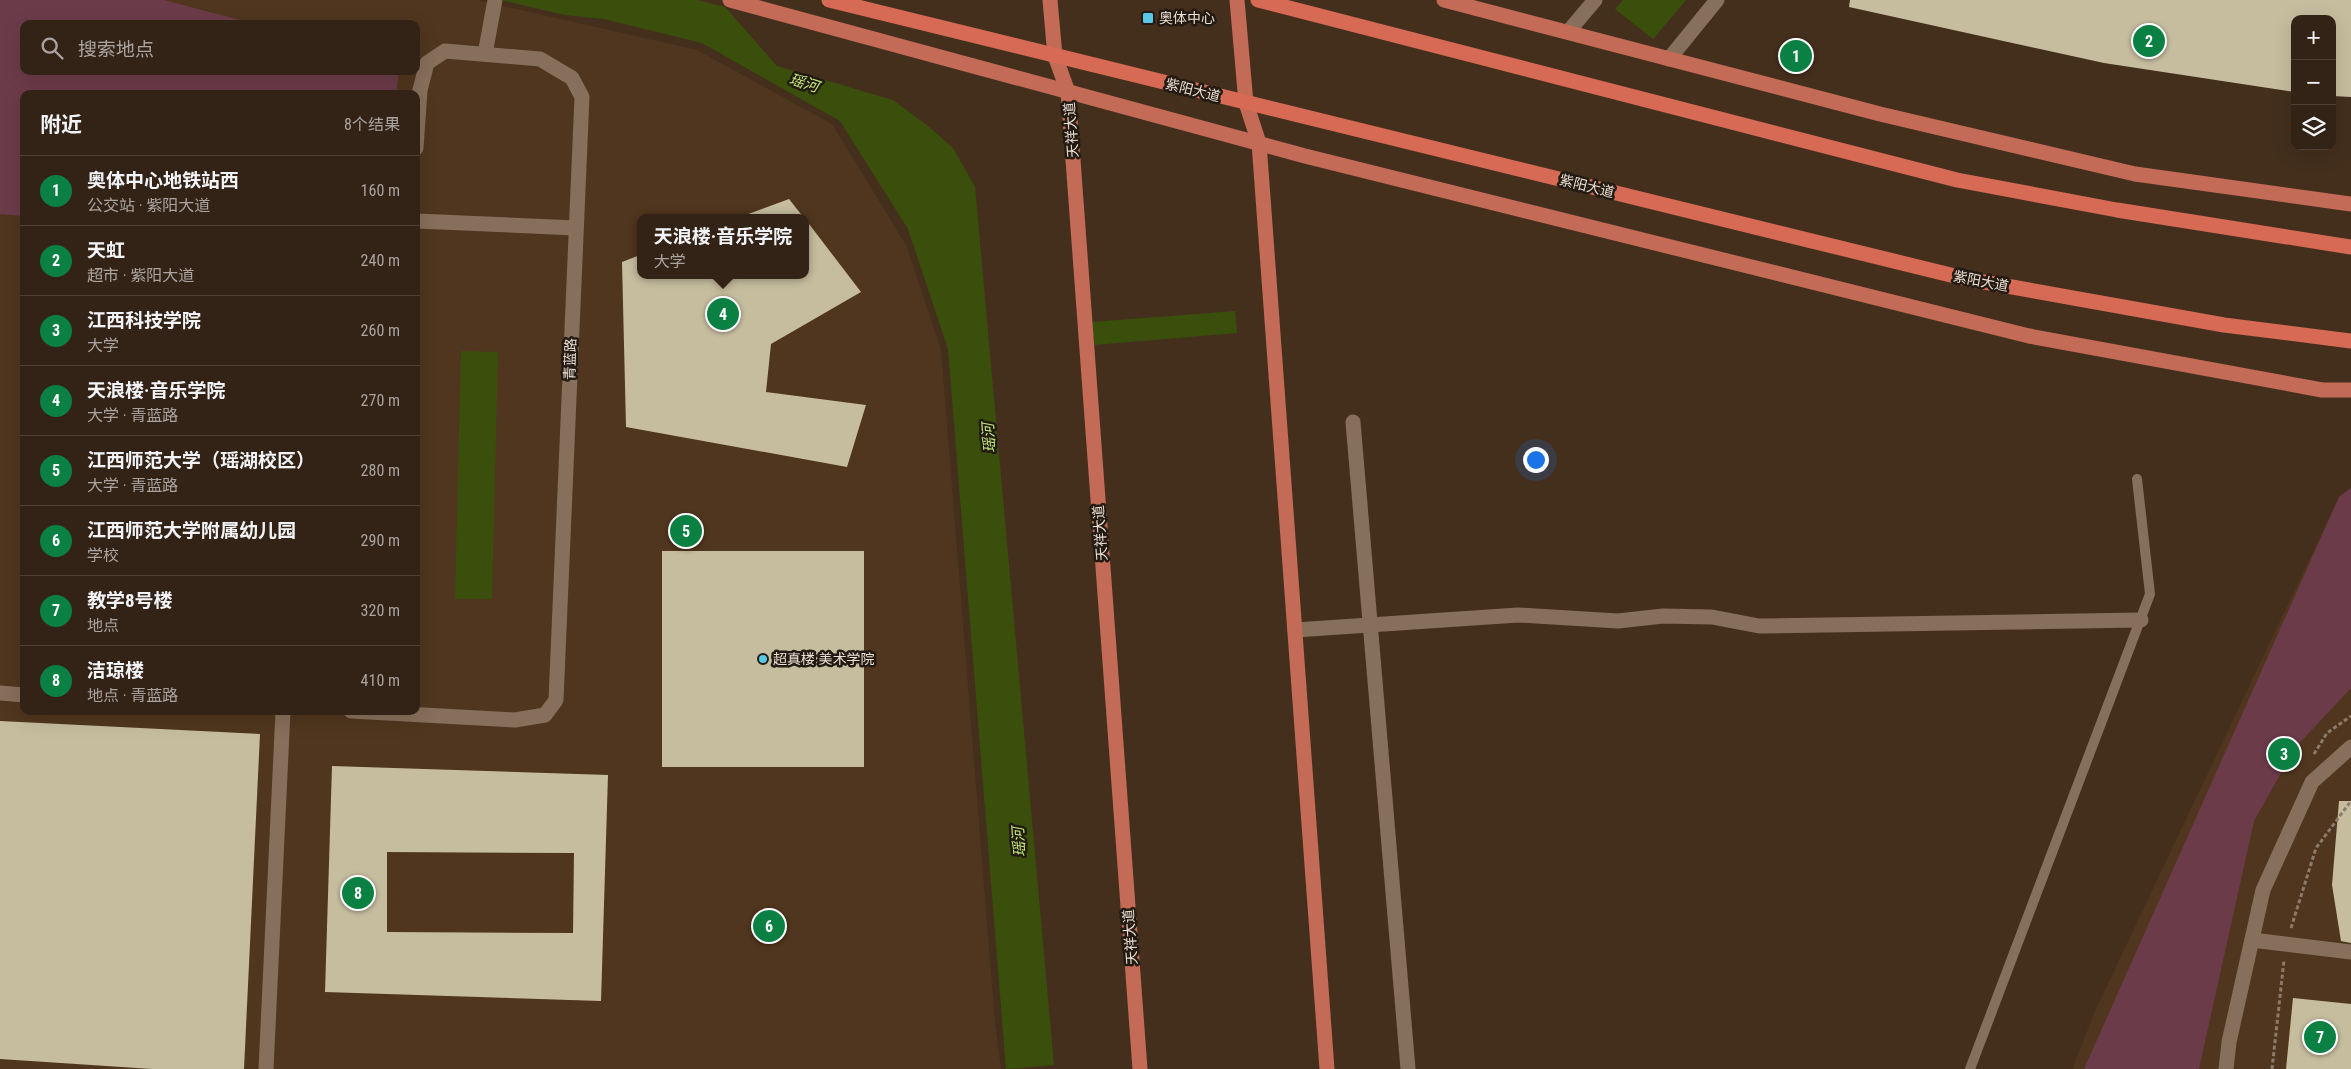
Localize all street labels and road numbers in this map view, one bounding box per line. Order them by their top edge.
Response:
street label: 紫阳大道 [1164,75,1222,105]
street label: 天祥大道 [1061,102,1081,158]
street label: 紫阳大道 [1558,171,1616,201]
street label: 紫阳大道 [1952,268,2010,294]
street label: 青蓝路 [561,338,579,380]
street label: 天祥大道 [1090,505,1110,561]
street label: 天祥大道 [1120,909,1140,965]

